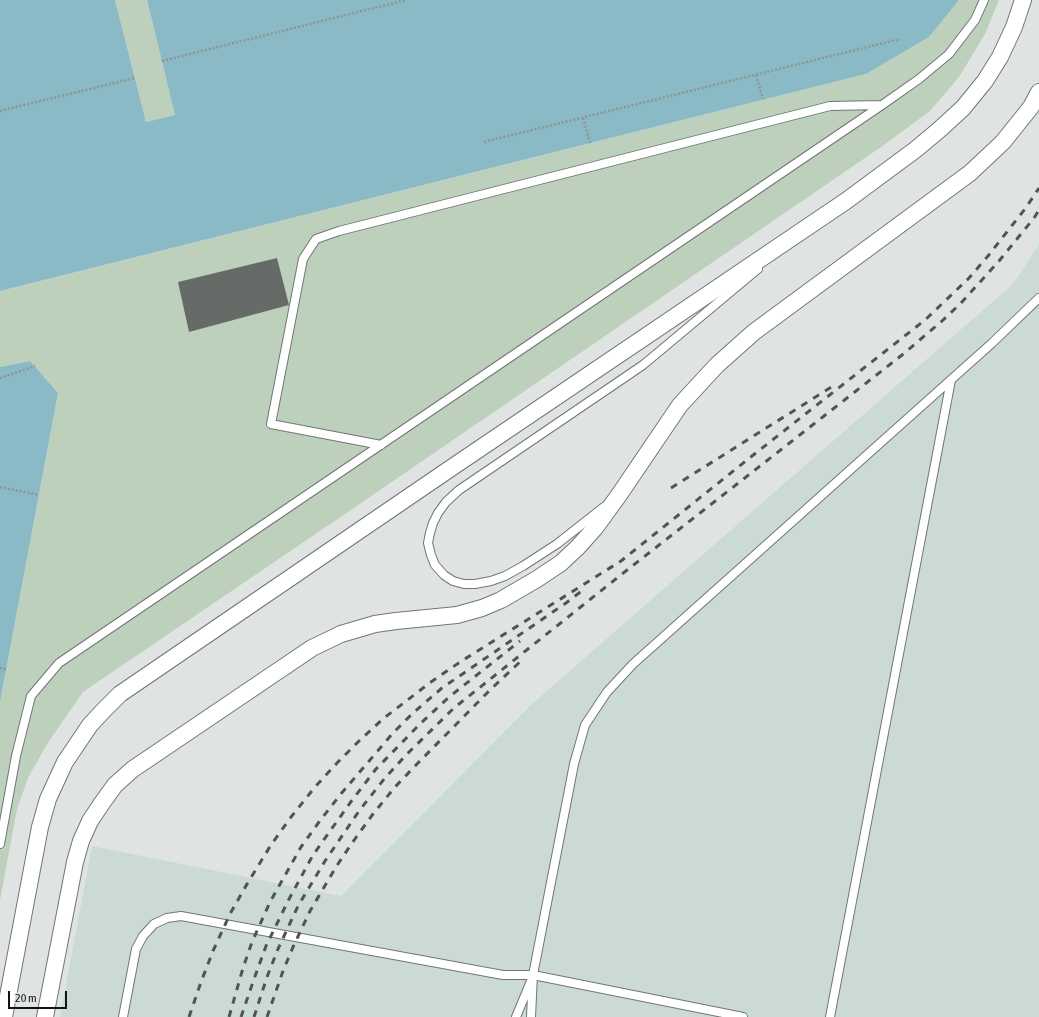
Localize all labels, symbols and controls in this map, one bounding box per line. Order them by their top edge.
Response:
scale bar [10,983,69,1009]
text: 20 m [15,991,37,1005]

